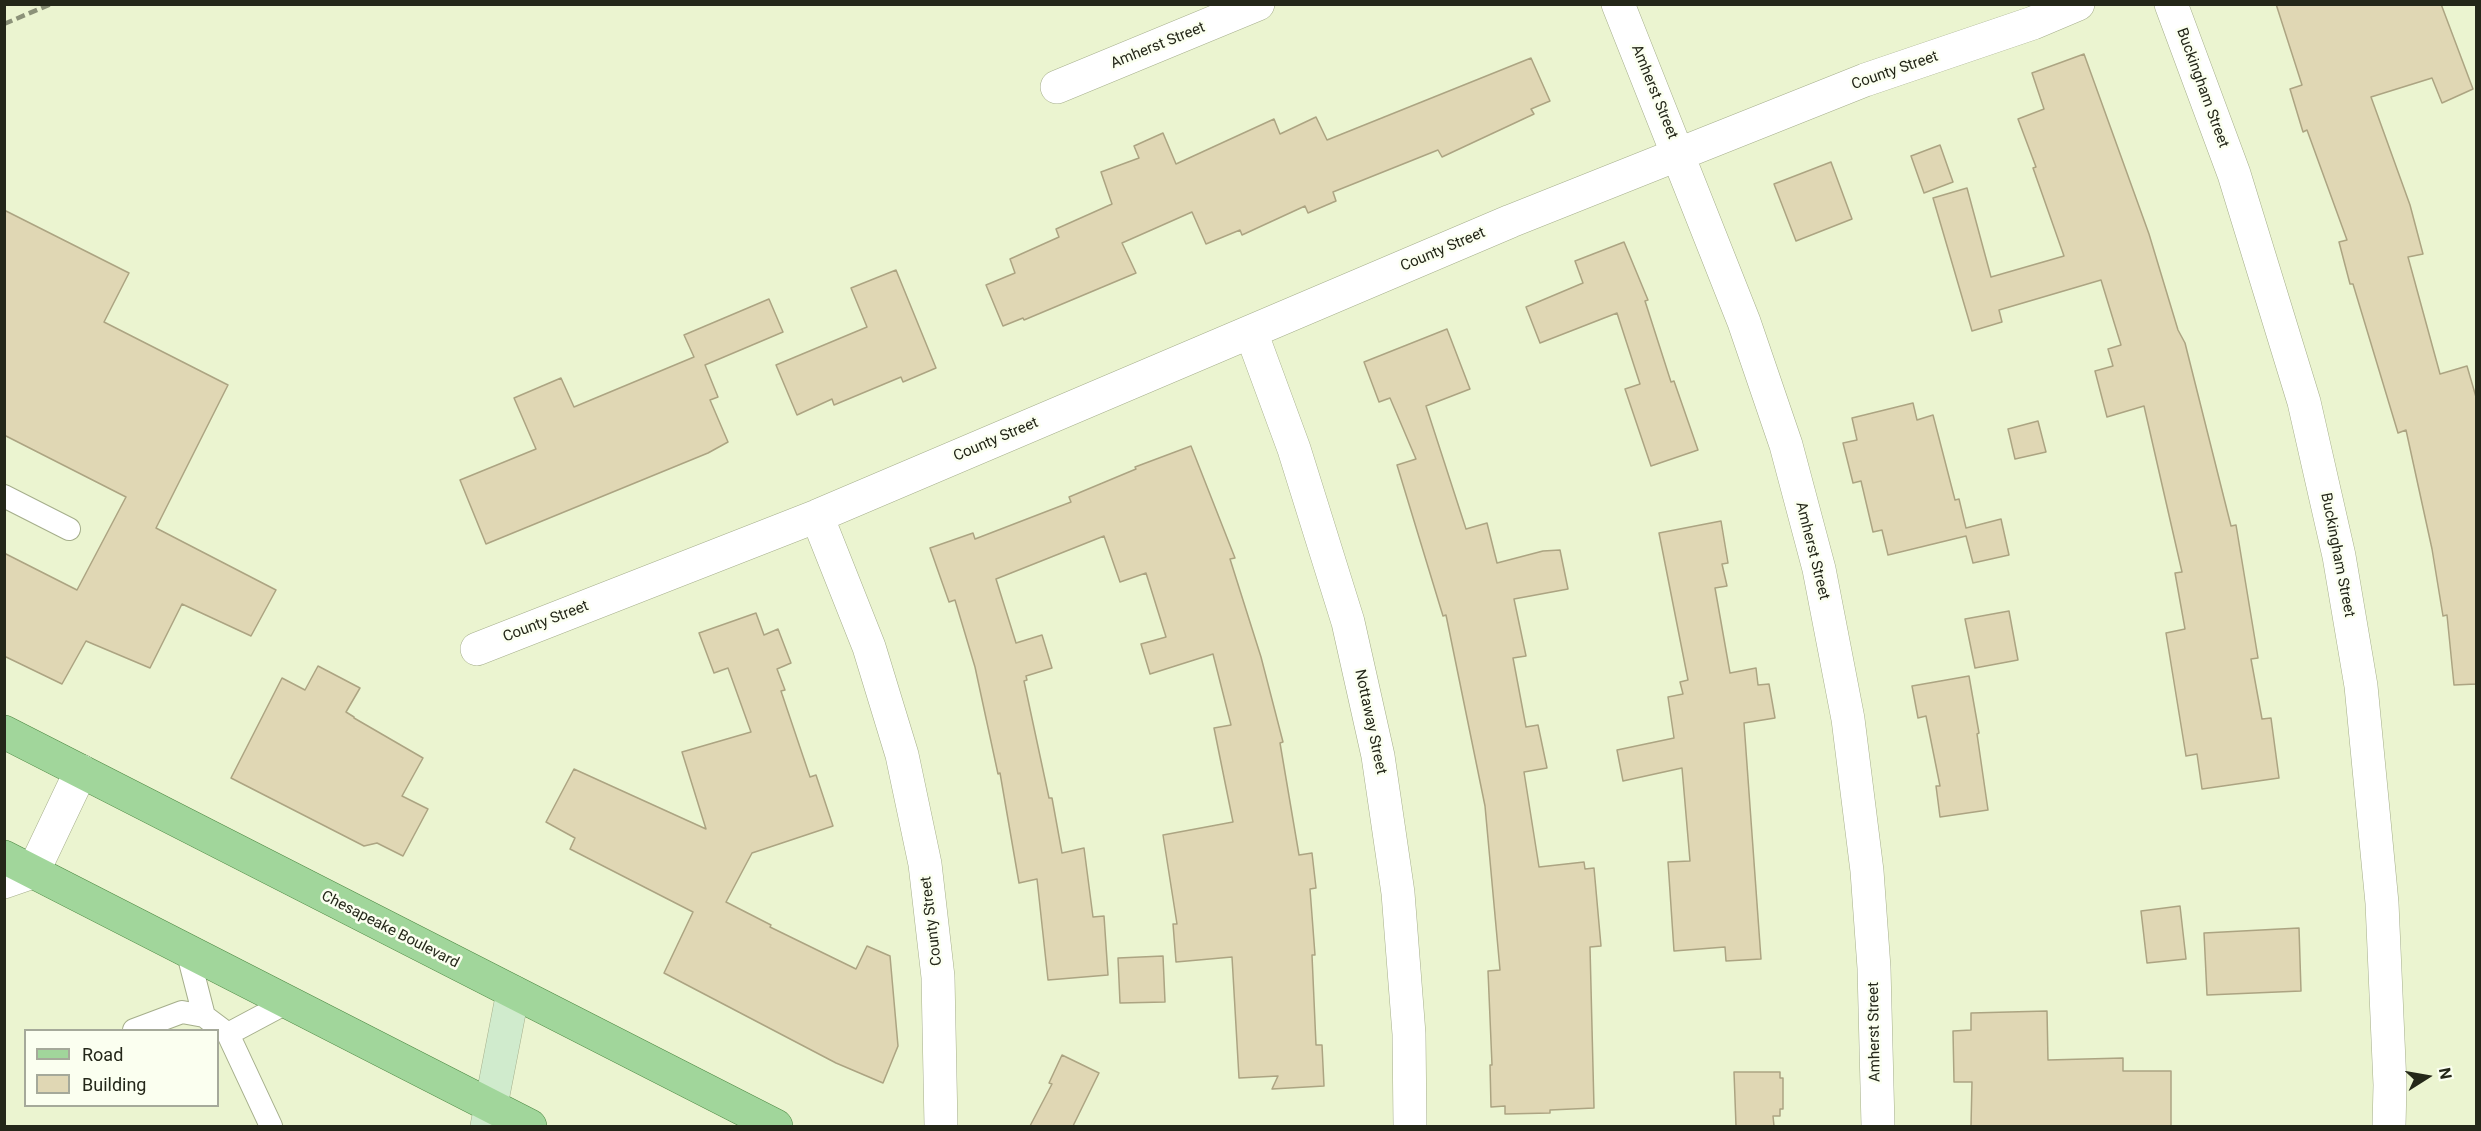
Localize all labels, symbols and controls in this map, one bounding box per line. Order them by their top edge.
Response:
street label: Amherst Street [1108,19,1208,73]
street label: Buckingham Street [2172,26,2232,150]
street label: Amherst Street [1627,42,1681,142]
street label: County Street [1849,48,1941,94]
street label: County Street [1398,224,1488,276]
street label: County Street [951,414,1041,466]
street label: Buckingham Street [2316,491,2358,619]
street label: Amherst Street [1791,500,1833,602]
street label: County Street [501,597,591,647]
street label: Nottaway Street [1350,668,1390,776]
street label: County Street [918,875,946,967]
street label: Chesapeake Boulevard [318,887,462,973]
street label: Amherst Street [1865,982,1885,1082]
legend [24,1029,219,1107]
text: Road [82,1044,123,1065]
north arrow [2397,1047,2457,1107]
text: N [2435,1066,2456,1081]
text: Building [82,1074,146,1095]

